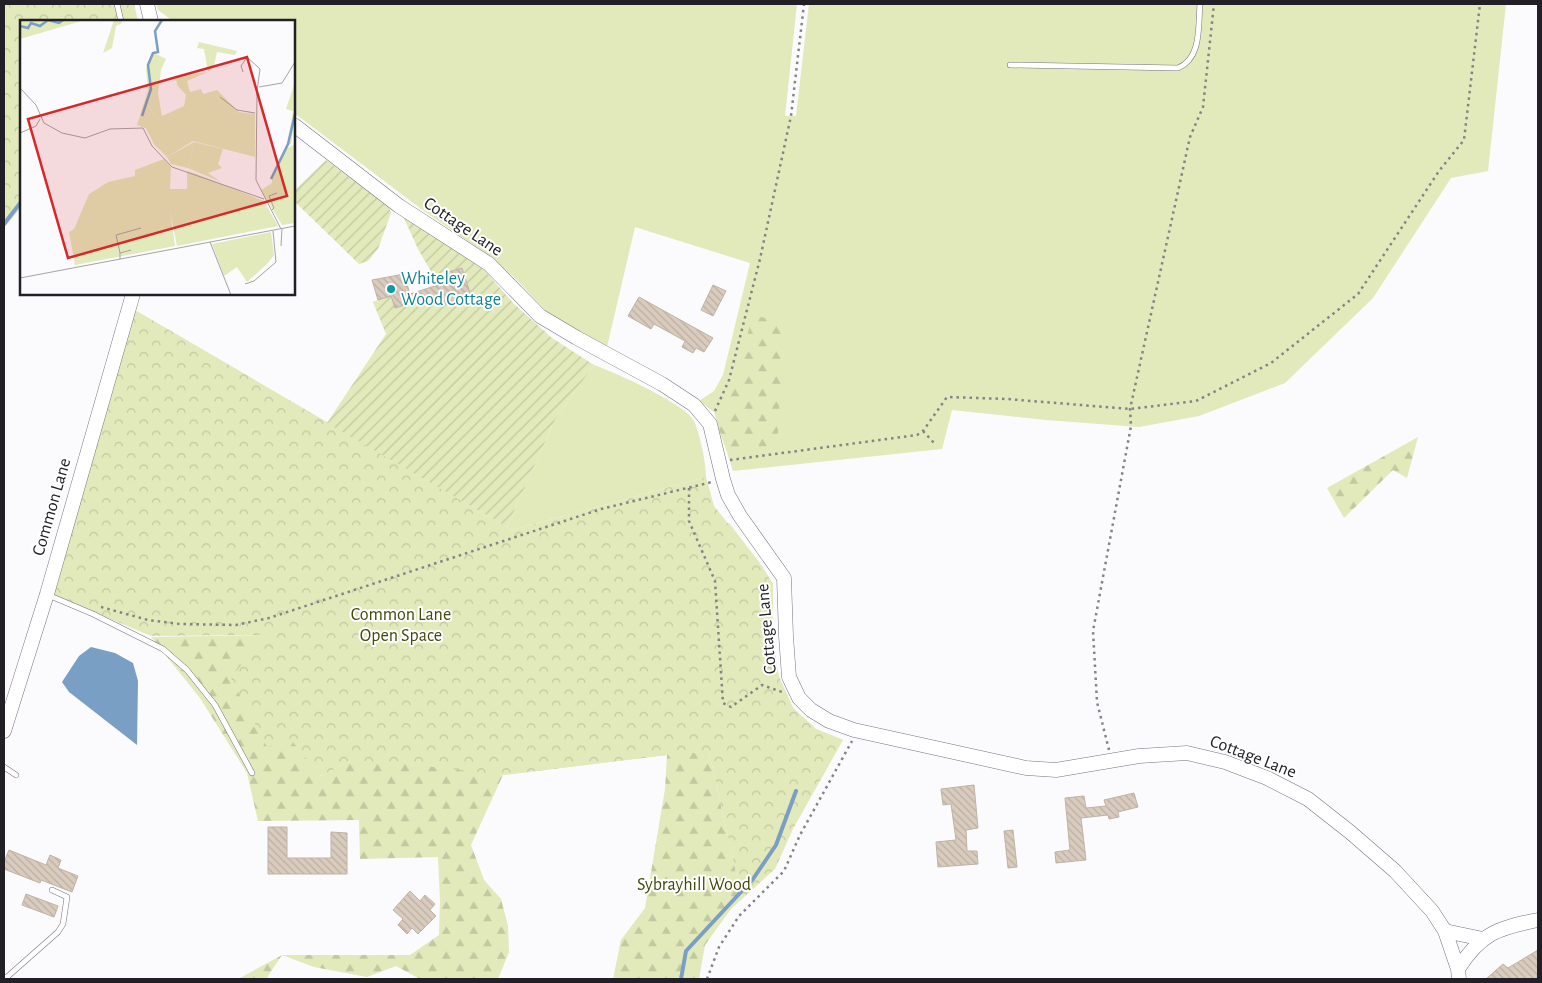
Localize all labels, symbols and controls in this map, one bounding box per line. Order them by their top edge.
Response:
inset map [20,20,295,295]
street label: Cottage Lane [420,194,506,260]
place label: Whiteley Wood Cottage [401,270,501,309]
marker: Whiteley Wood Cottage [385,283,397,295]
street label: Common Lane [30,456,74,558]
street label: Cottage Lane [754,583,780,675]
park label: Common Lane Open Space [351,606,451,645]
street label: Cottage Lane [1207,732,1299,782]
park label: Sybrayhill Wood [637,876,751,894]

